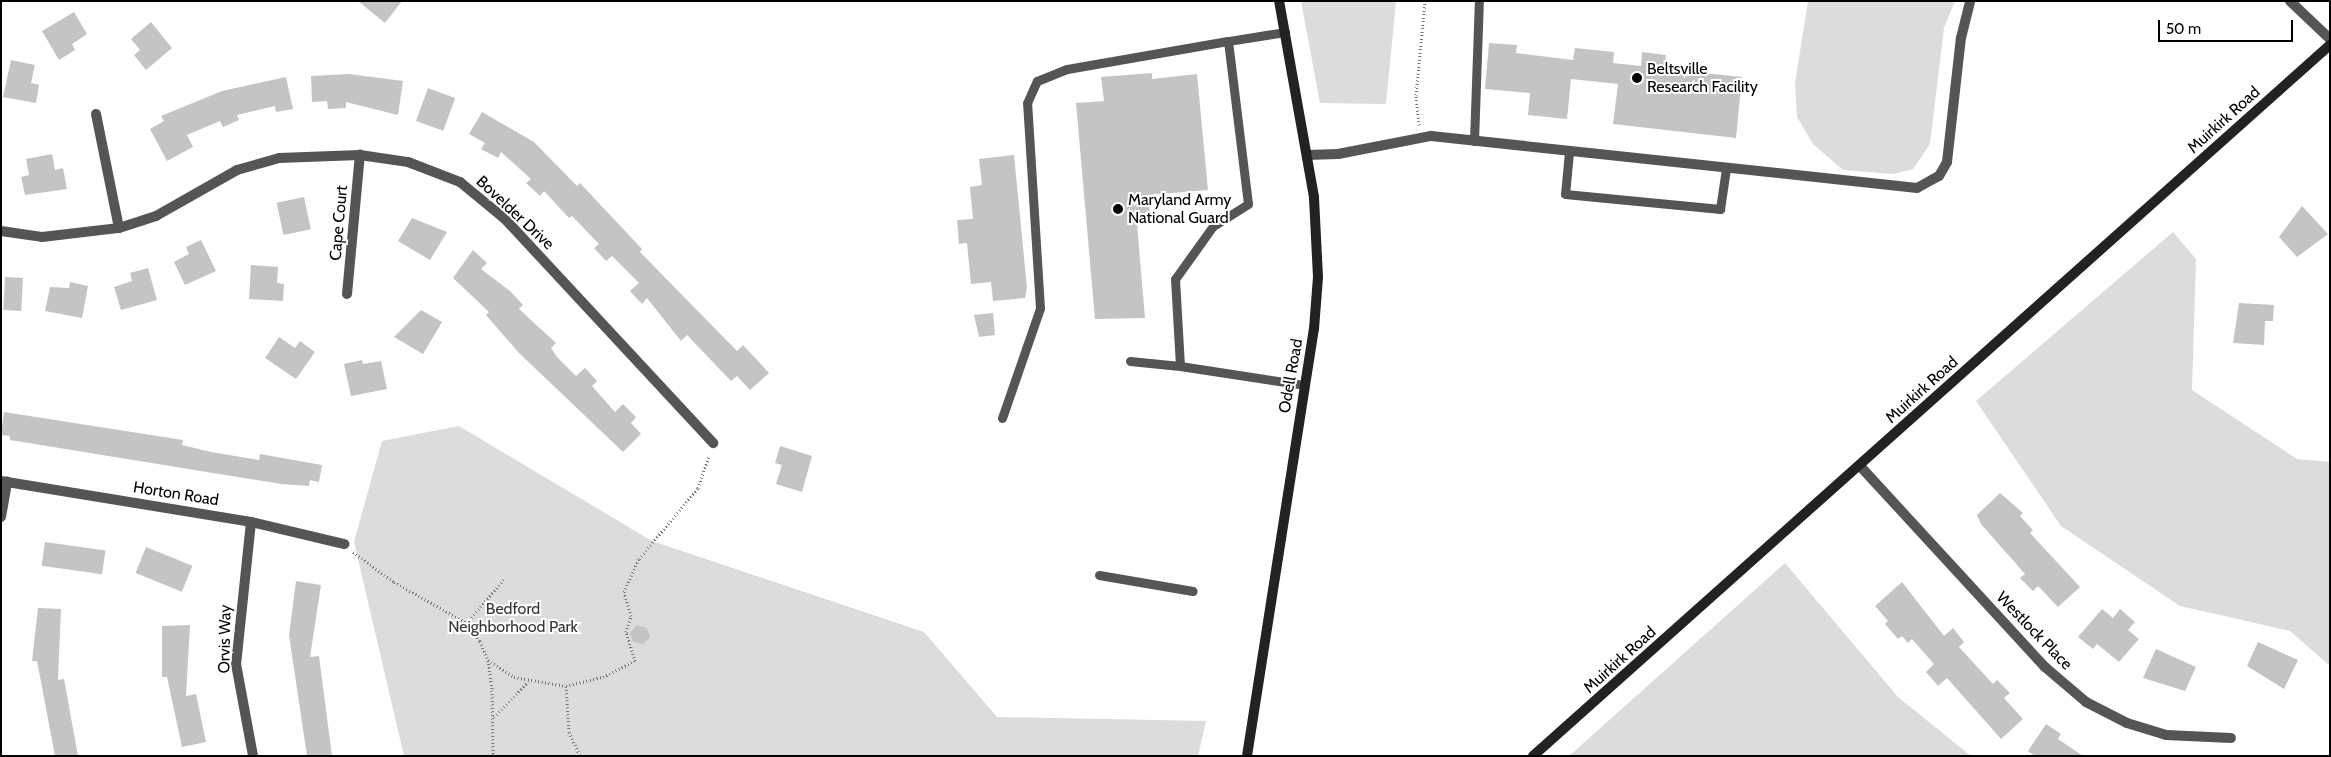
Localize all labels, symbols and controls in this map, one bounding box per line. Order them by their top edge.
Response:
scale bar [2161,10,2296,42]
text: 50 m [2166,20,2201,38]
place label: Beltsville Research Facility [1647,59,1758,97]
marker: Beltsville Research Facility [1631,72,1643,84]
street label: Muirkirk Road [2184,83,2264,157]
street label: Bovelder Drive [472,172,558,254]
street label: Cape Court [326,185,352,261]
place label: Maryland Army National Guard [1128,190,1231,228]
marker: Maryland Army National Guard [1112,203,1124,215]
street label: Odell Road [1275,337,1307,415]
street label: Muirkirk Road [1882,353,1962,427]
street label: Horton Road [132,478,220,510]
street label: Westlock Place [1992,588,2076,674]
park label: Bedford Neighborhood Park [448,599,578,637]
street label: Orvis Way [215,604,235,674]
street label: Muirkirk Road [1580,623,1660,697]

